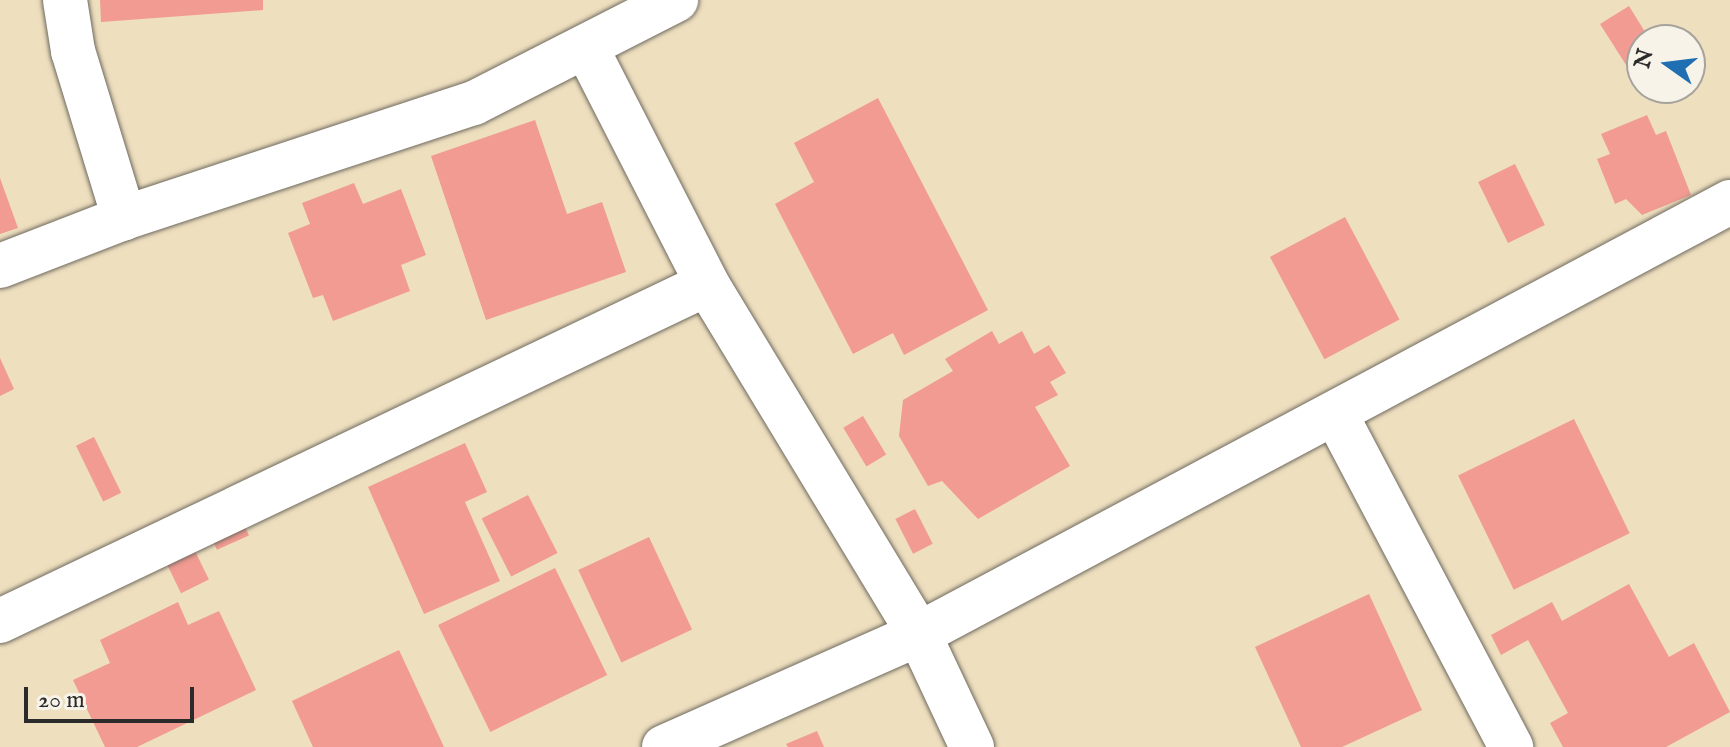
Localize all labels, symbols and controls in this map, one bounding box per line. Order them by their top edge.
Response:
north arrow [1626,24,1706,104]
text: N [1629,46,1661,71]
scale bar [28,671,198,721]
text: 20 m [38,685,85,716]

